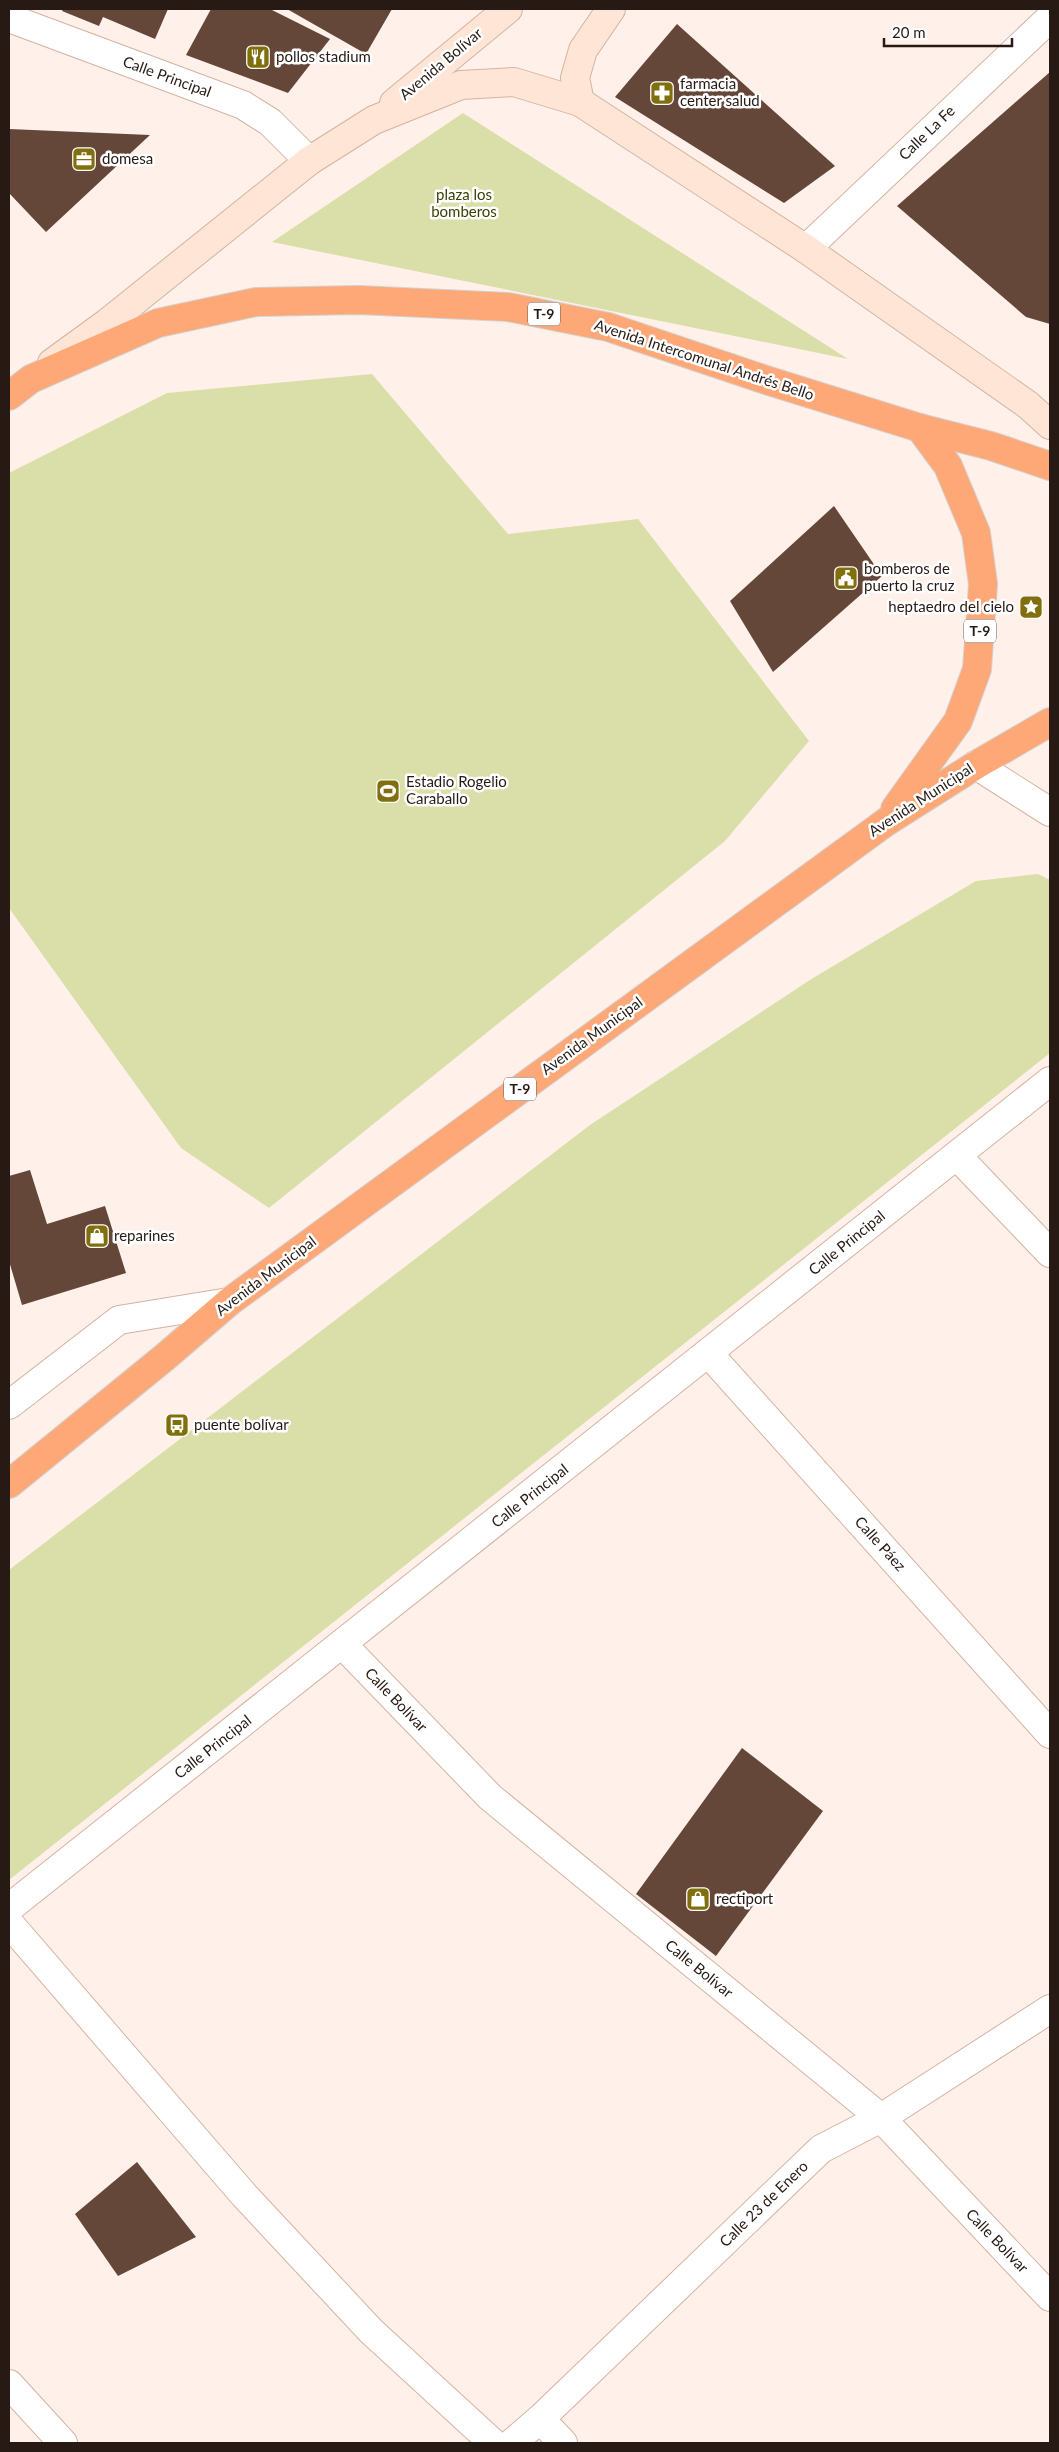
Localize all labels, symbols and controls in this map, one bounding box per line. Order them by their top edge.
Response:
scale bar [884,15,1012,47]
street label: Avenida Bolívar [395,23,486,103]
text: 20 m [892,23,926,41]
restaurant icon: pollos stadium [245,44,271,70]
place label: pollos stadium [276,47,371,65]
street label: Calle Principal [121,52,214,100]
place label: farmacia center salud [680,74,760,109]
pharmacy icon: farmacia center salud [649,80,675,106]
street label: Calle La Fe [894,101,958,163]
office icon: domesa [71,146,97,172]
place label: domesa [102,149,153,167]
park label: plaza los bomberos [431,185,497,220]
road number: T-9 [528,302,560,326]
street label: Avenida Intercomunal Andrés Bello [592,315,816,403]
place label: bomberos de puerto la cruz [864,559,955,594]
public building icon: bomberos de puerto la cruz [833,565,859,591]
place icon: heptaedro del cielo [1018,594,1044,620]
place label: heptaedro del cielo [888,597,1014,615]
road number: T-9 [964,620,996,642]
street label: Avenida Municipal [865,759,976,840]
place label: Estadio Rogelio Caraballo [406,772,507,807]
sports icon: Estadio Rogelio Caraballo [375,778,401,804]
street label: Avenida Municipal [537,992,646,1078]
road number: T-9 [504,1078,536,1100]
street label: Calle Principal [805,1206,888,1278]
shop icon: reparines [84,1223,110,1249]
place label: reparines [114,1226,175,1244]
street label: Avenida Municipal [212,1232,319,1319]
bus stop icon: puente bolívar [164,1412,190,1438]
place label: puente bolívar [194,1415,289,1433]
street label: Calle Principal [487,1460,571,1531]
street label: Calle Páez [852,1512,910,1574]
street label: Calle Bolívar [362,1664,432,1735]
street label: Calle Principal [170,1711,254,1782]
shop icon: rectiport [685,1886,711,1912]
place label: rectiport [716,1889,774,1907]
street label: Calle Bolívar [662,1935,738,2001]
street label: Calle 23 de Enero [715,2156,811,2250]
street label: Calle Bolívar [963,2205,1033,2276]

